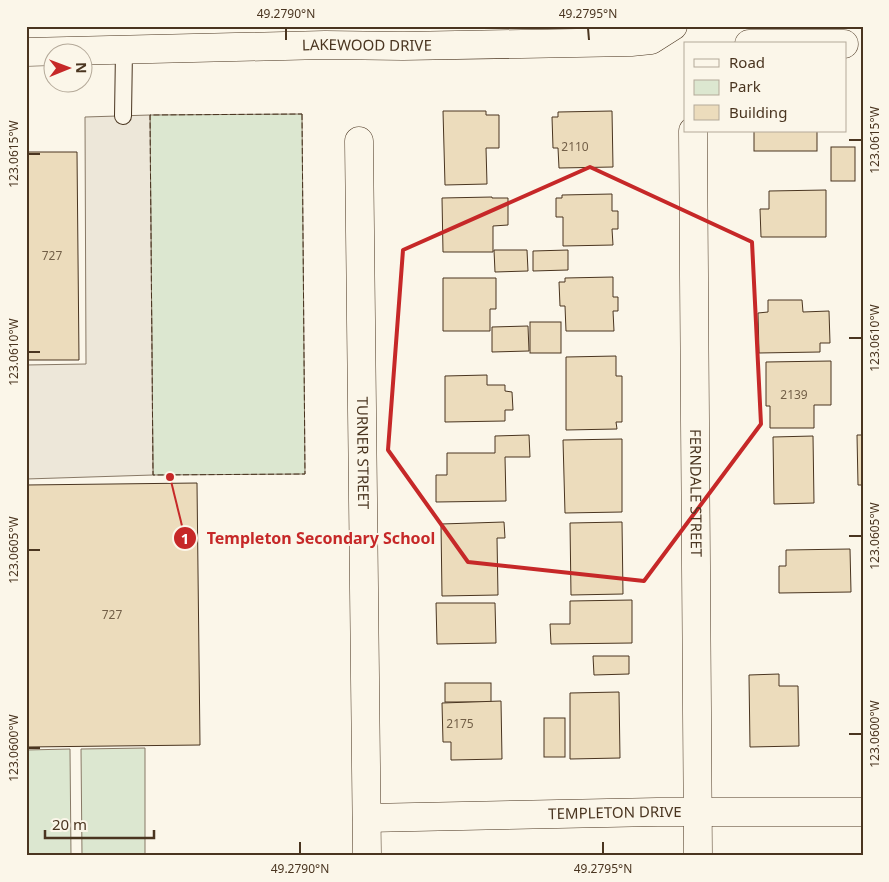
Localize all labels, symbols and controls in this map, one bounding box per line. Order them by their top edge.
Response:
text: 49.2790°N [257,5,315,22]
text: 49.2795°N [559,5,617,22]
street label: LAKEWOOD DRIVE [302,34,432,55]
north arrow [42,42,92,92]
legend [684,42,846,132]
text: Road [729,52,765,72]
text: N [72,62,91,74]
text: Park [729,76,761,96]
text: Building [729,102,787,122]
text: 123.0615°W [866,106,883,174]
text: 123.0615°W [5,120,22,188]
house number: 2110 [561,138,589,155]
house number: 727 [42,247,62,264]
text: 123.0610°W [866,304,883,372]
text: 123.0610°W [5,318,22,386]
house number: 2139 [780,386,808,403]
street label: TURNER STREET [353,397,374,510]
street label: FERNDALE STREET [686,429,707,558]
text: 123.0605°W [866,502,883,570]
text: 123.0605°W [5,516,22,584]
callout: Templeton Secondary School [172,523,446,554]
text: Templeton Secondary School [207,527,435,549]
text: 1 [181,528,189,548]
house number: 727 [102,606,122,623]
text: 123.0600°W [866,700,883,768]
text: 123.0600°W [5,714,22,782]
house number: 2175 [446,715,474,732]
street label: TEMPLETON DRIVE [548,801,682,823]
scale bar [45,807,154,839]
text: 20 m [52,814,87,834]
text: 49.2790°N [271,860,329,877]
text: 49.2795°N [574,860,632,877]

